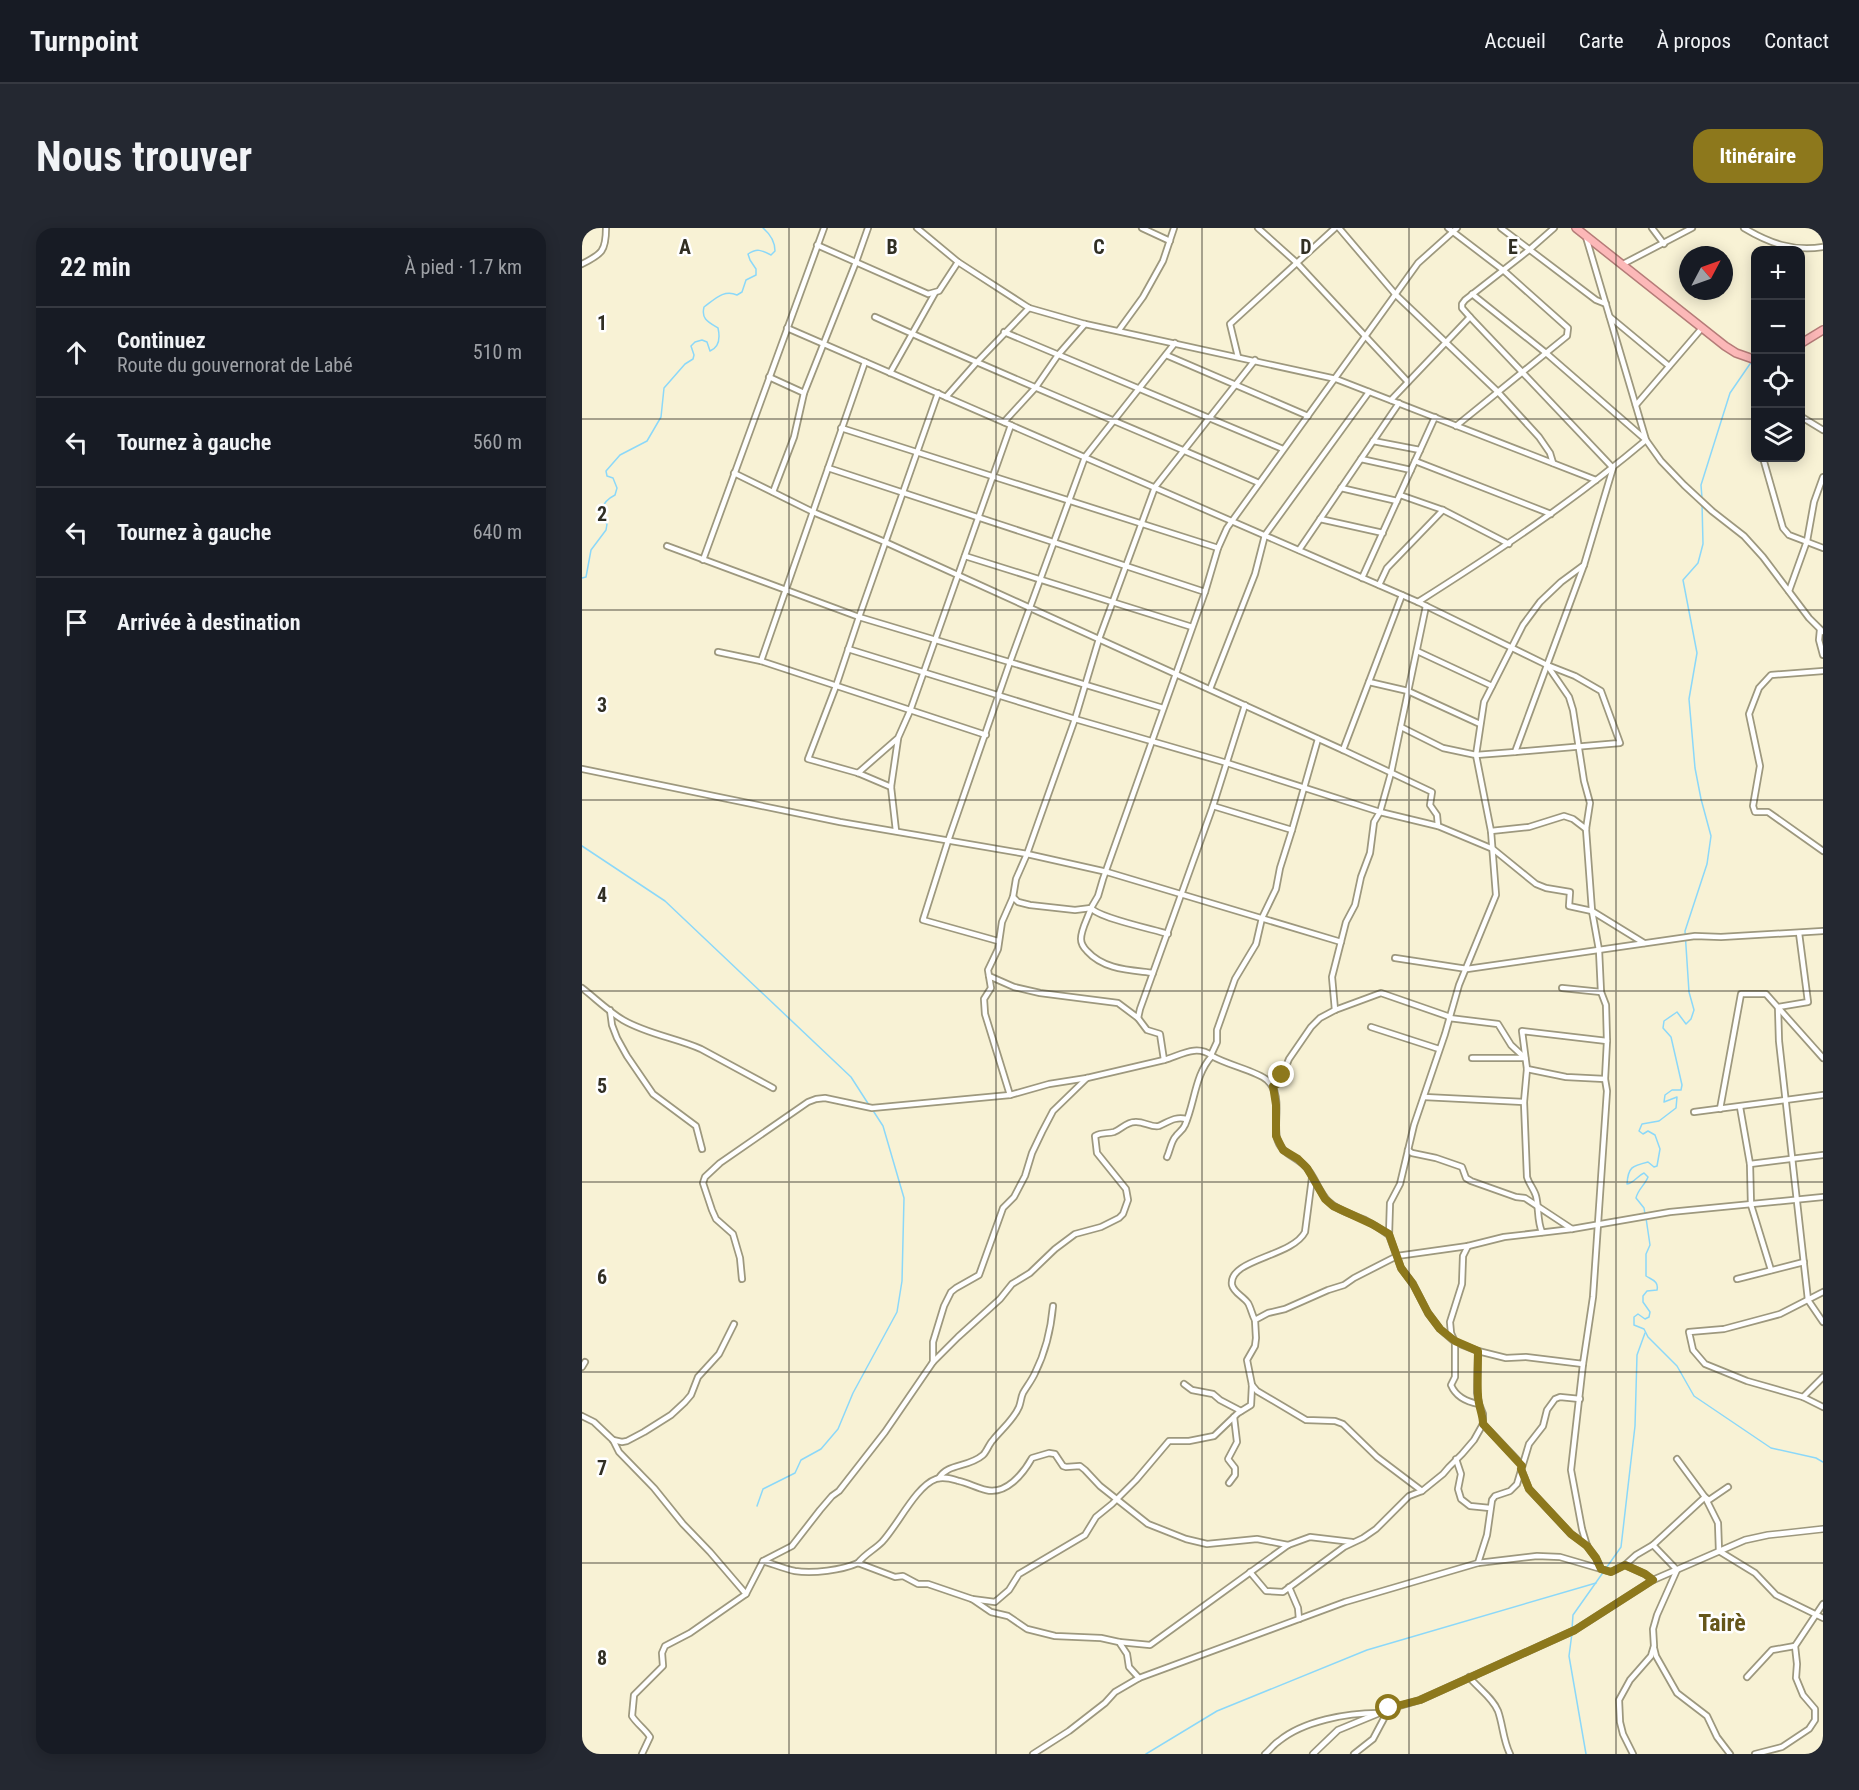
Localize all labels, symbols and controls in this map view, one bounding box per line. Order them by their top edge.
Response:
text: Turnpoint [30,25,138,58]
text: Accueil [1485,29,1546,53]
text: Carte [1579,29,1624,53]
text: À propos [1657,29,1731,53]
text: Contact [1764,29,1829,53]
button: Itinéraire [1693,129,1823,183]
text: Nous trouver [36,132,252,181]
text: A [679,235,691,259]
text: B [886,235,898,259]
text: C [1093,235,1105,259]
text: D [1300,235,1312,259]
text: E [1508,235,1518,259]
north arrow [1679,246,1733,300]
map controls [1751,246,1805,462]
button: + [1751,246,1805,300]
text: 22 min [60,252,131,282]
text: À pied · 1.7 km [404,255,522,279]
button: − [1751,300,1805,354]
text: 1 [597,311,607,335]
text: Continuez [117,328,206,353]
icon: ahead [60,336,93,369]
text: 510 m [473,340,522,364]
text: Route du gouvernorat de Labé [117,353,353,377]
button: locate [1751,354,1805,408]
button: layers [1751,408,1805,462]
icon: left [60,426,93,459]
text: Tournez à gauche [117,430,271,455]
text: 560 m [473,430,522,454]
text: 2 [597,502,607,526]
icon: left [60,516,93,549]
text: Tournez à gauche [117,520,271,545]
text: 640 m [473,520,522,544]
icon: arrive [60,606,93,639]
text: Arrivée à destination [117,610,301,635]
text: 3 [597,693,607,717]
text: 4 [597,883,607,907]
route end [1268,1061,1294,1087]
text: 5 [597,1074,607,1098]
text: 6 [597,1265,607,1289]
text: 7 [597,1456,607,1480]
district label: Tairè [1698,1609,1746,1637]
text: 8 [597,1646,607,1670]
route start [1375,1694,1401,1720]

